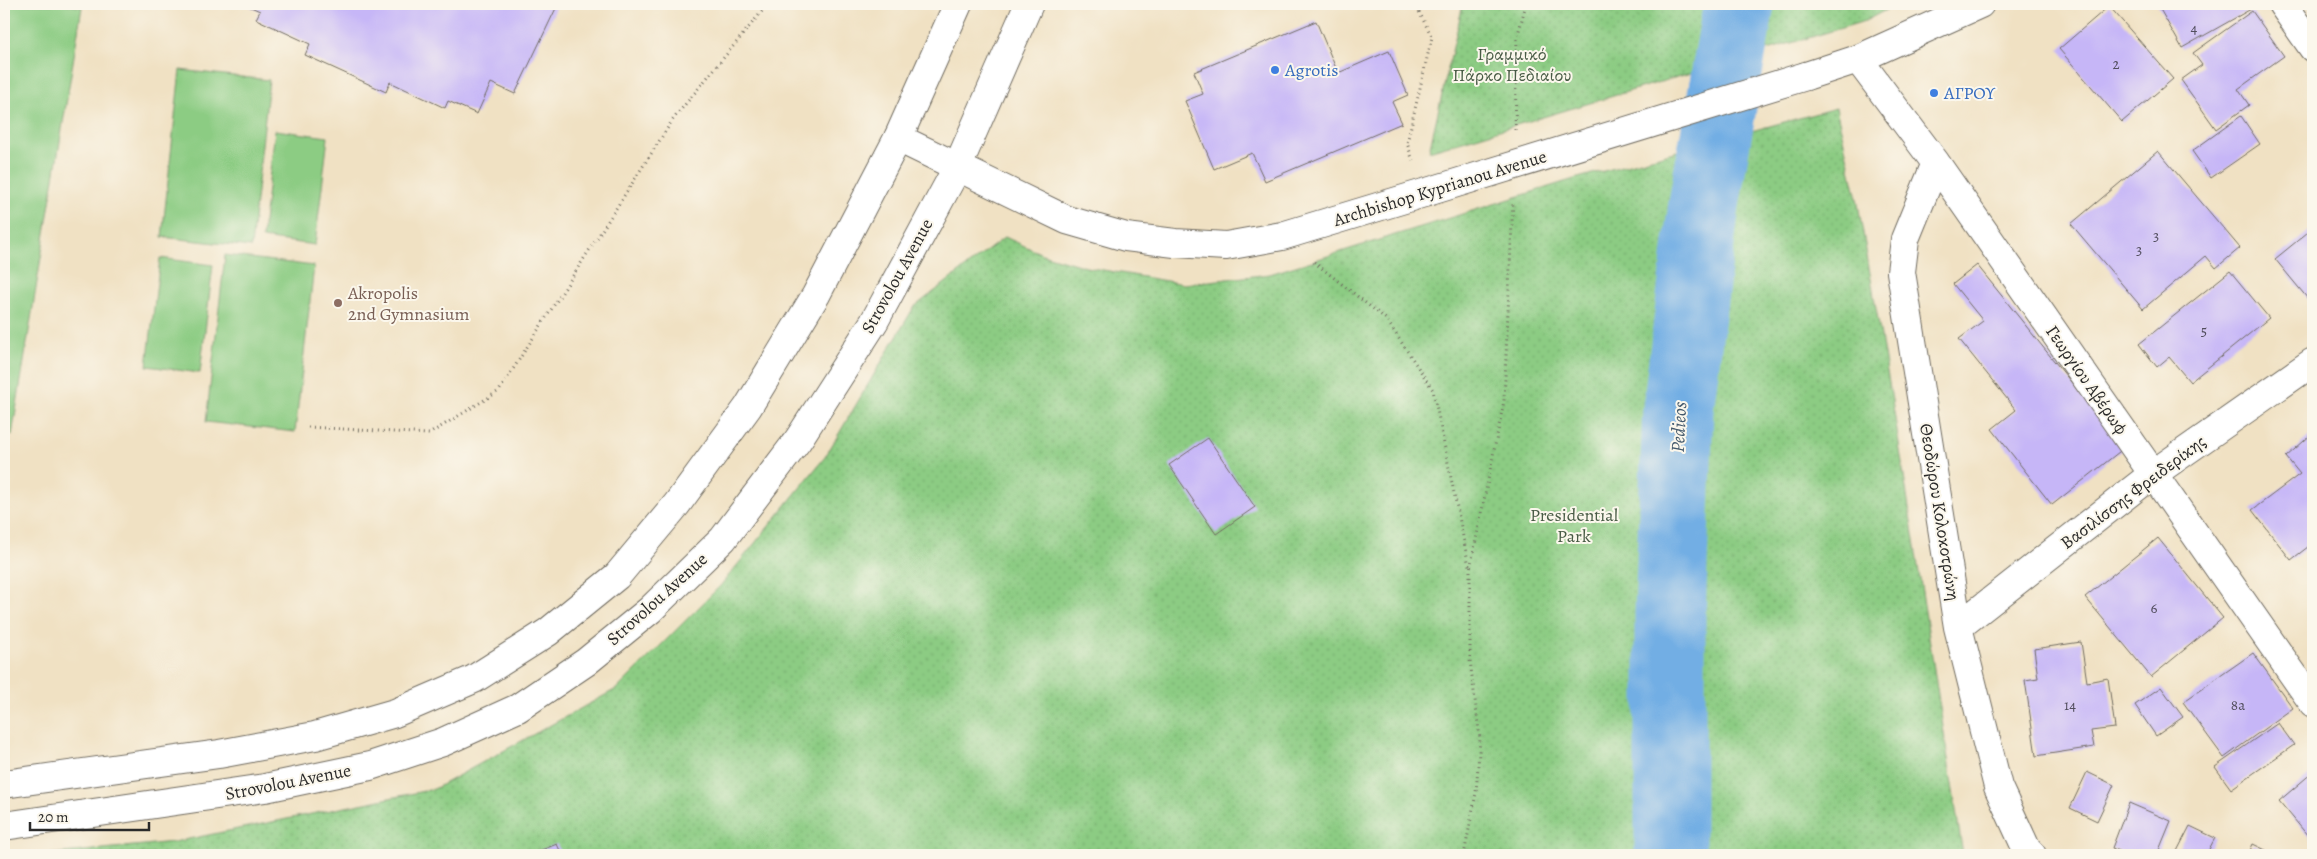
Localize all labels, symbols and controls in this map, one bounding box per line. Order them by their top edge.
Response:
house number: 4 [2191,18,2198,38]
park label: Γραμμικό Πάρκο Πεδιαίου [1452,42,1572,87]
house number: 2 [2112,54,2120,74]
place label: Agrotis [1284,58,1338,82]
marker: Agrotis [1269,64,1281,76]
place label: ΑΓΡΟΥ [1943,81,1996,105]
marker: ΑΓΡΟΥ [1928,87,1940,99]
street label: Archbishop Kyprianou Avenue [1330,144,1549,232]
street label: Strovolou Avenue [856,214,938,338]
house number: 3 [2153,226,2159,246]
house number: 3 [2136,240,2142,260]
place label: Akropolis 2nd Gymnasium [347,281,470,326]
marker: Akropolis 2nd Gymnasium [332,297,344,309]
street label: Γεωργίου Αβέρωφ [2040,321,2134,439]
house number: 5 [2201,321,2207,341]
water label: Pedieos [1665,400,1693,453]
street label: Θεοδώρου Κολοκοτρώνη [1914,422,1966,602]
street label: Βασιλίσσης Φρειδερίκης [2055,429,2211,555]
park label: Presidential Park [1530,503,1619,548]
street label: Strovolou Avenue [601,547,713,651]
house number: 6 [2151,598,2158,618]
house number: 14 [2064,695,2076,715]
house number: 8a [2231,695,2245,715]
street label: Strovolou Avenue [223,758,353,806]
scale bar [30,799,149,831]
text: 20 m [38,807,69,827]

